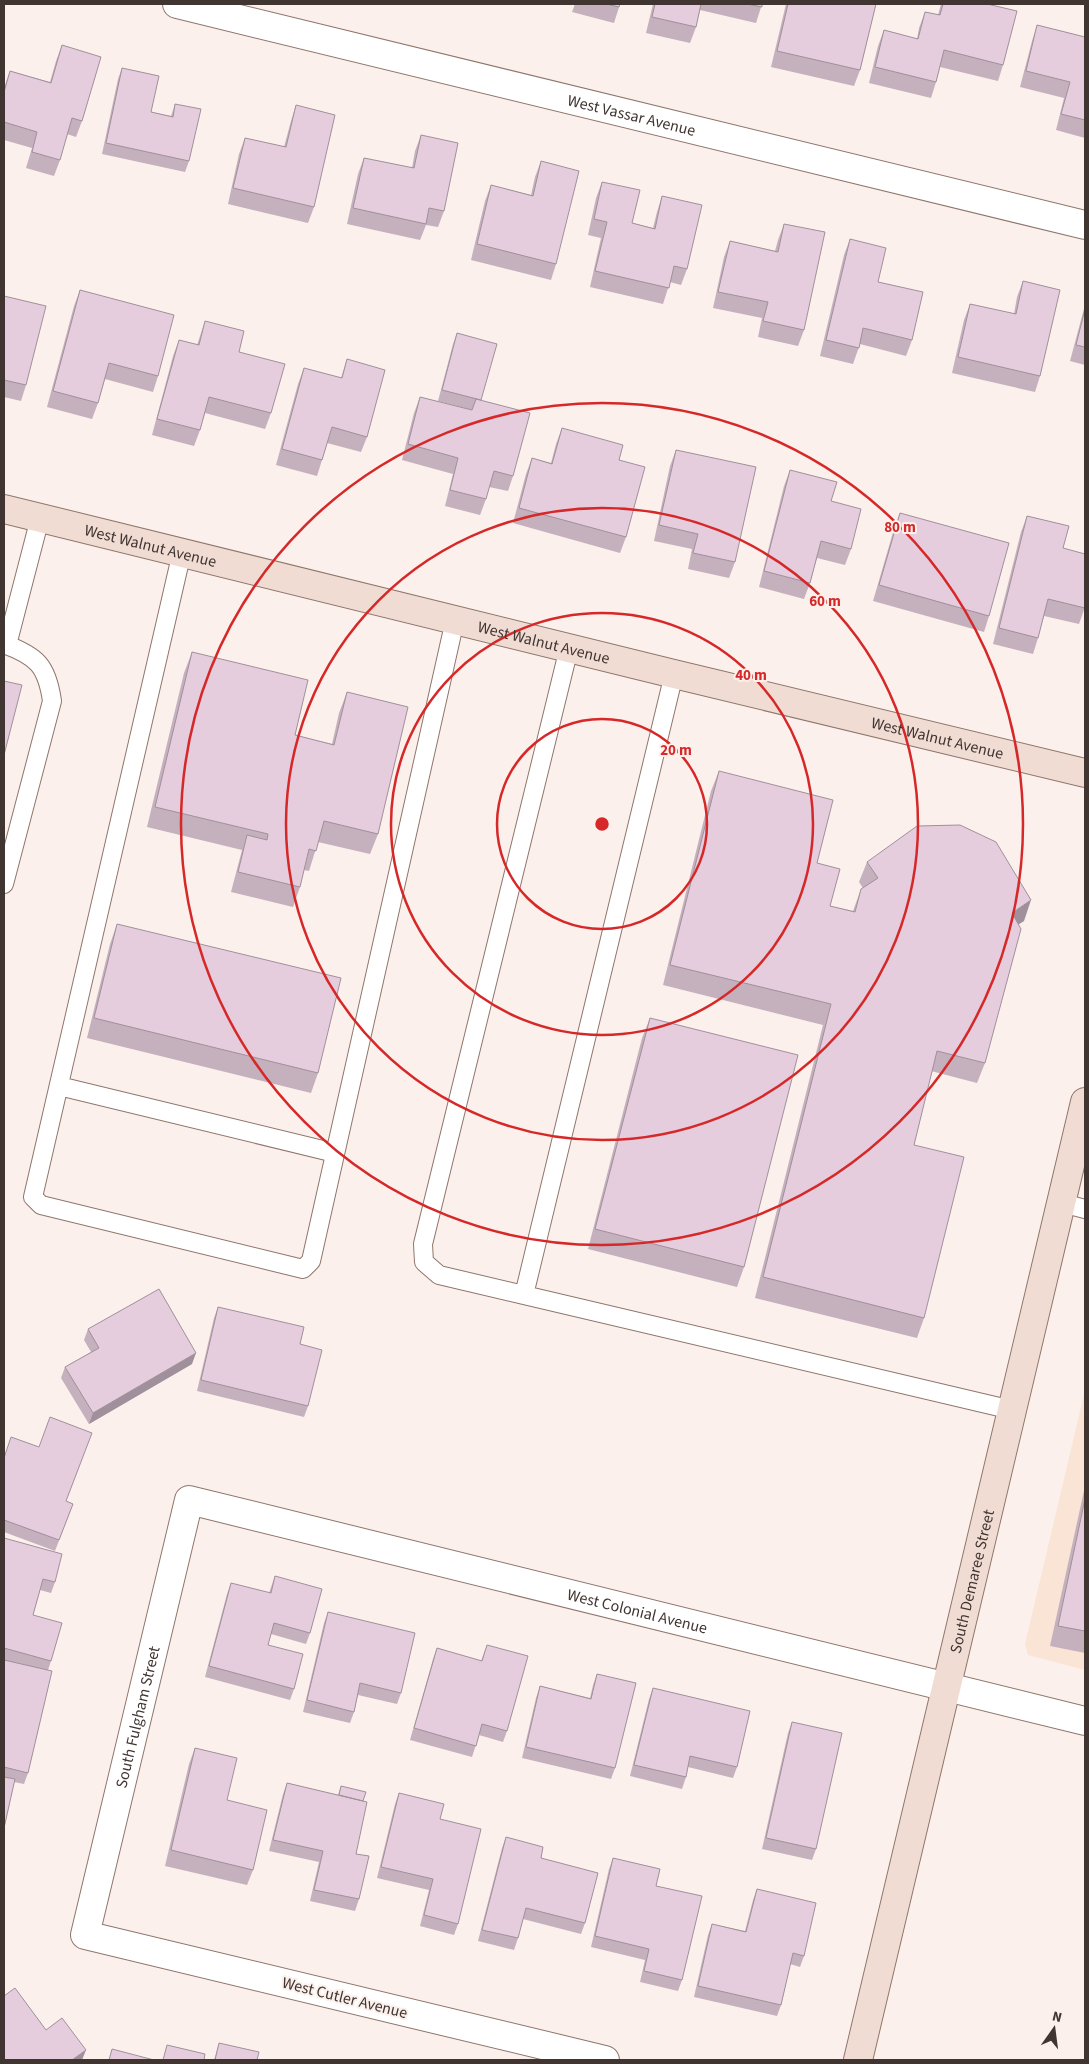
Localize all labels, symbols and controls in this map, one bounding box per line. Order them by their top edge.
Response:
street label: West Vassar Avenue [565,89,698,142]
text: 80 m [884,517,916,538]
street label: West Walnut Avenue [82,519,219,573]
text: 60 m [809,591,841,612]
street label: West Walnut Avenue [475,616,612,670]
text: 40 m [735,665,767,686]
street label: West Walnut Avenue [869,712,1006,765]
text: 20 m [660,740,692,761]
centre of rings [593,815,611,833]
street label: South Demaree Street [945,1507,1000,1656]
street label: West Colonial Avenue [565,1584,710,1639]
street label: South Fulgham Street [111,1643,166,1790]
street label: West Cutler Avenue [280,1972,410,2024]
north arrow [1029,2004,1079,2054]
text: N [1050,2007,1064,2028]

